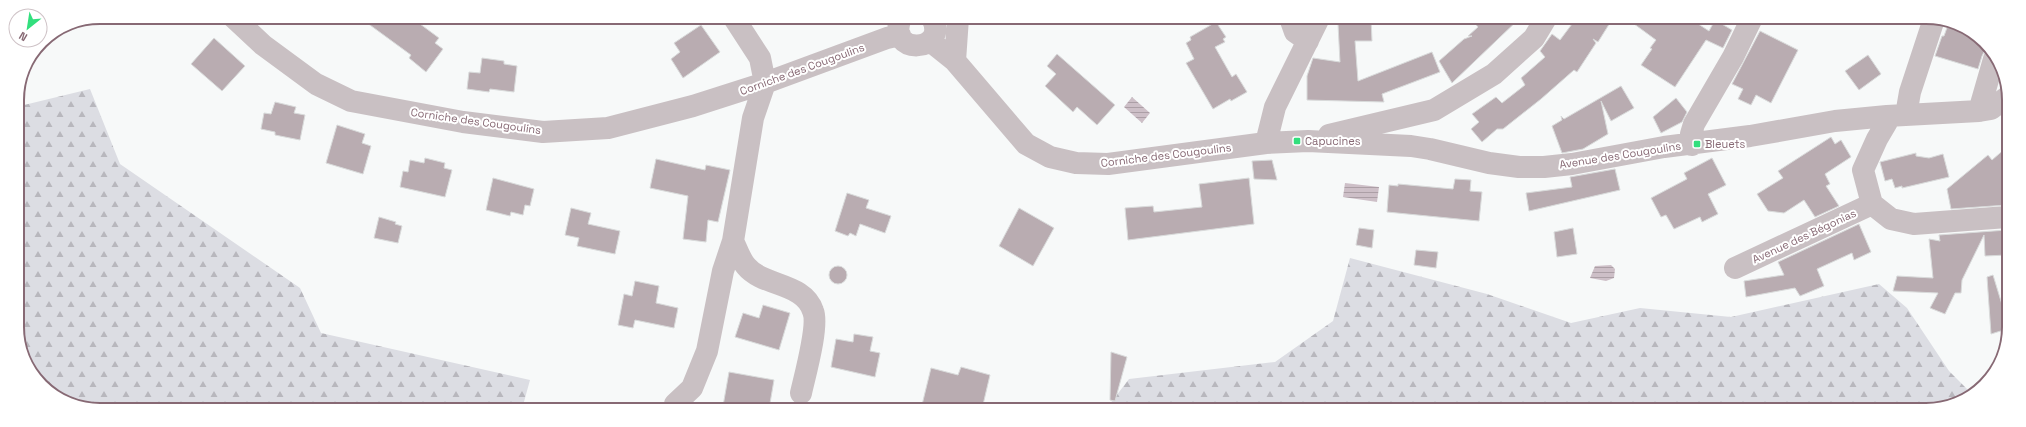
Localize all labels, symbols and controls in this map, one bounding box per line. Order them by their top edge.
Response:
north arrow [8,8,48,48]
text: N [16,29,30,45]
street label: Corniche des Cougoulins [738,40,866,98]
street label: Corniche des Cougoulins [410,105,542,137]
place label: Capucines [1305,134,1361,148]
marker: Capucines [1292,136,1302,146]
place label: Bleuets [1705,137,1746,151]
street label: Avenue des Cougoulins [1558,138,1682,172]
marker: Bleuets [1692,139,1702,149]
street label: Corniche des Cougoulins [1100,140,1232,170]
street label: Avenue des Bégonias [1750,206,1858,266]

